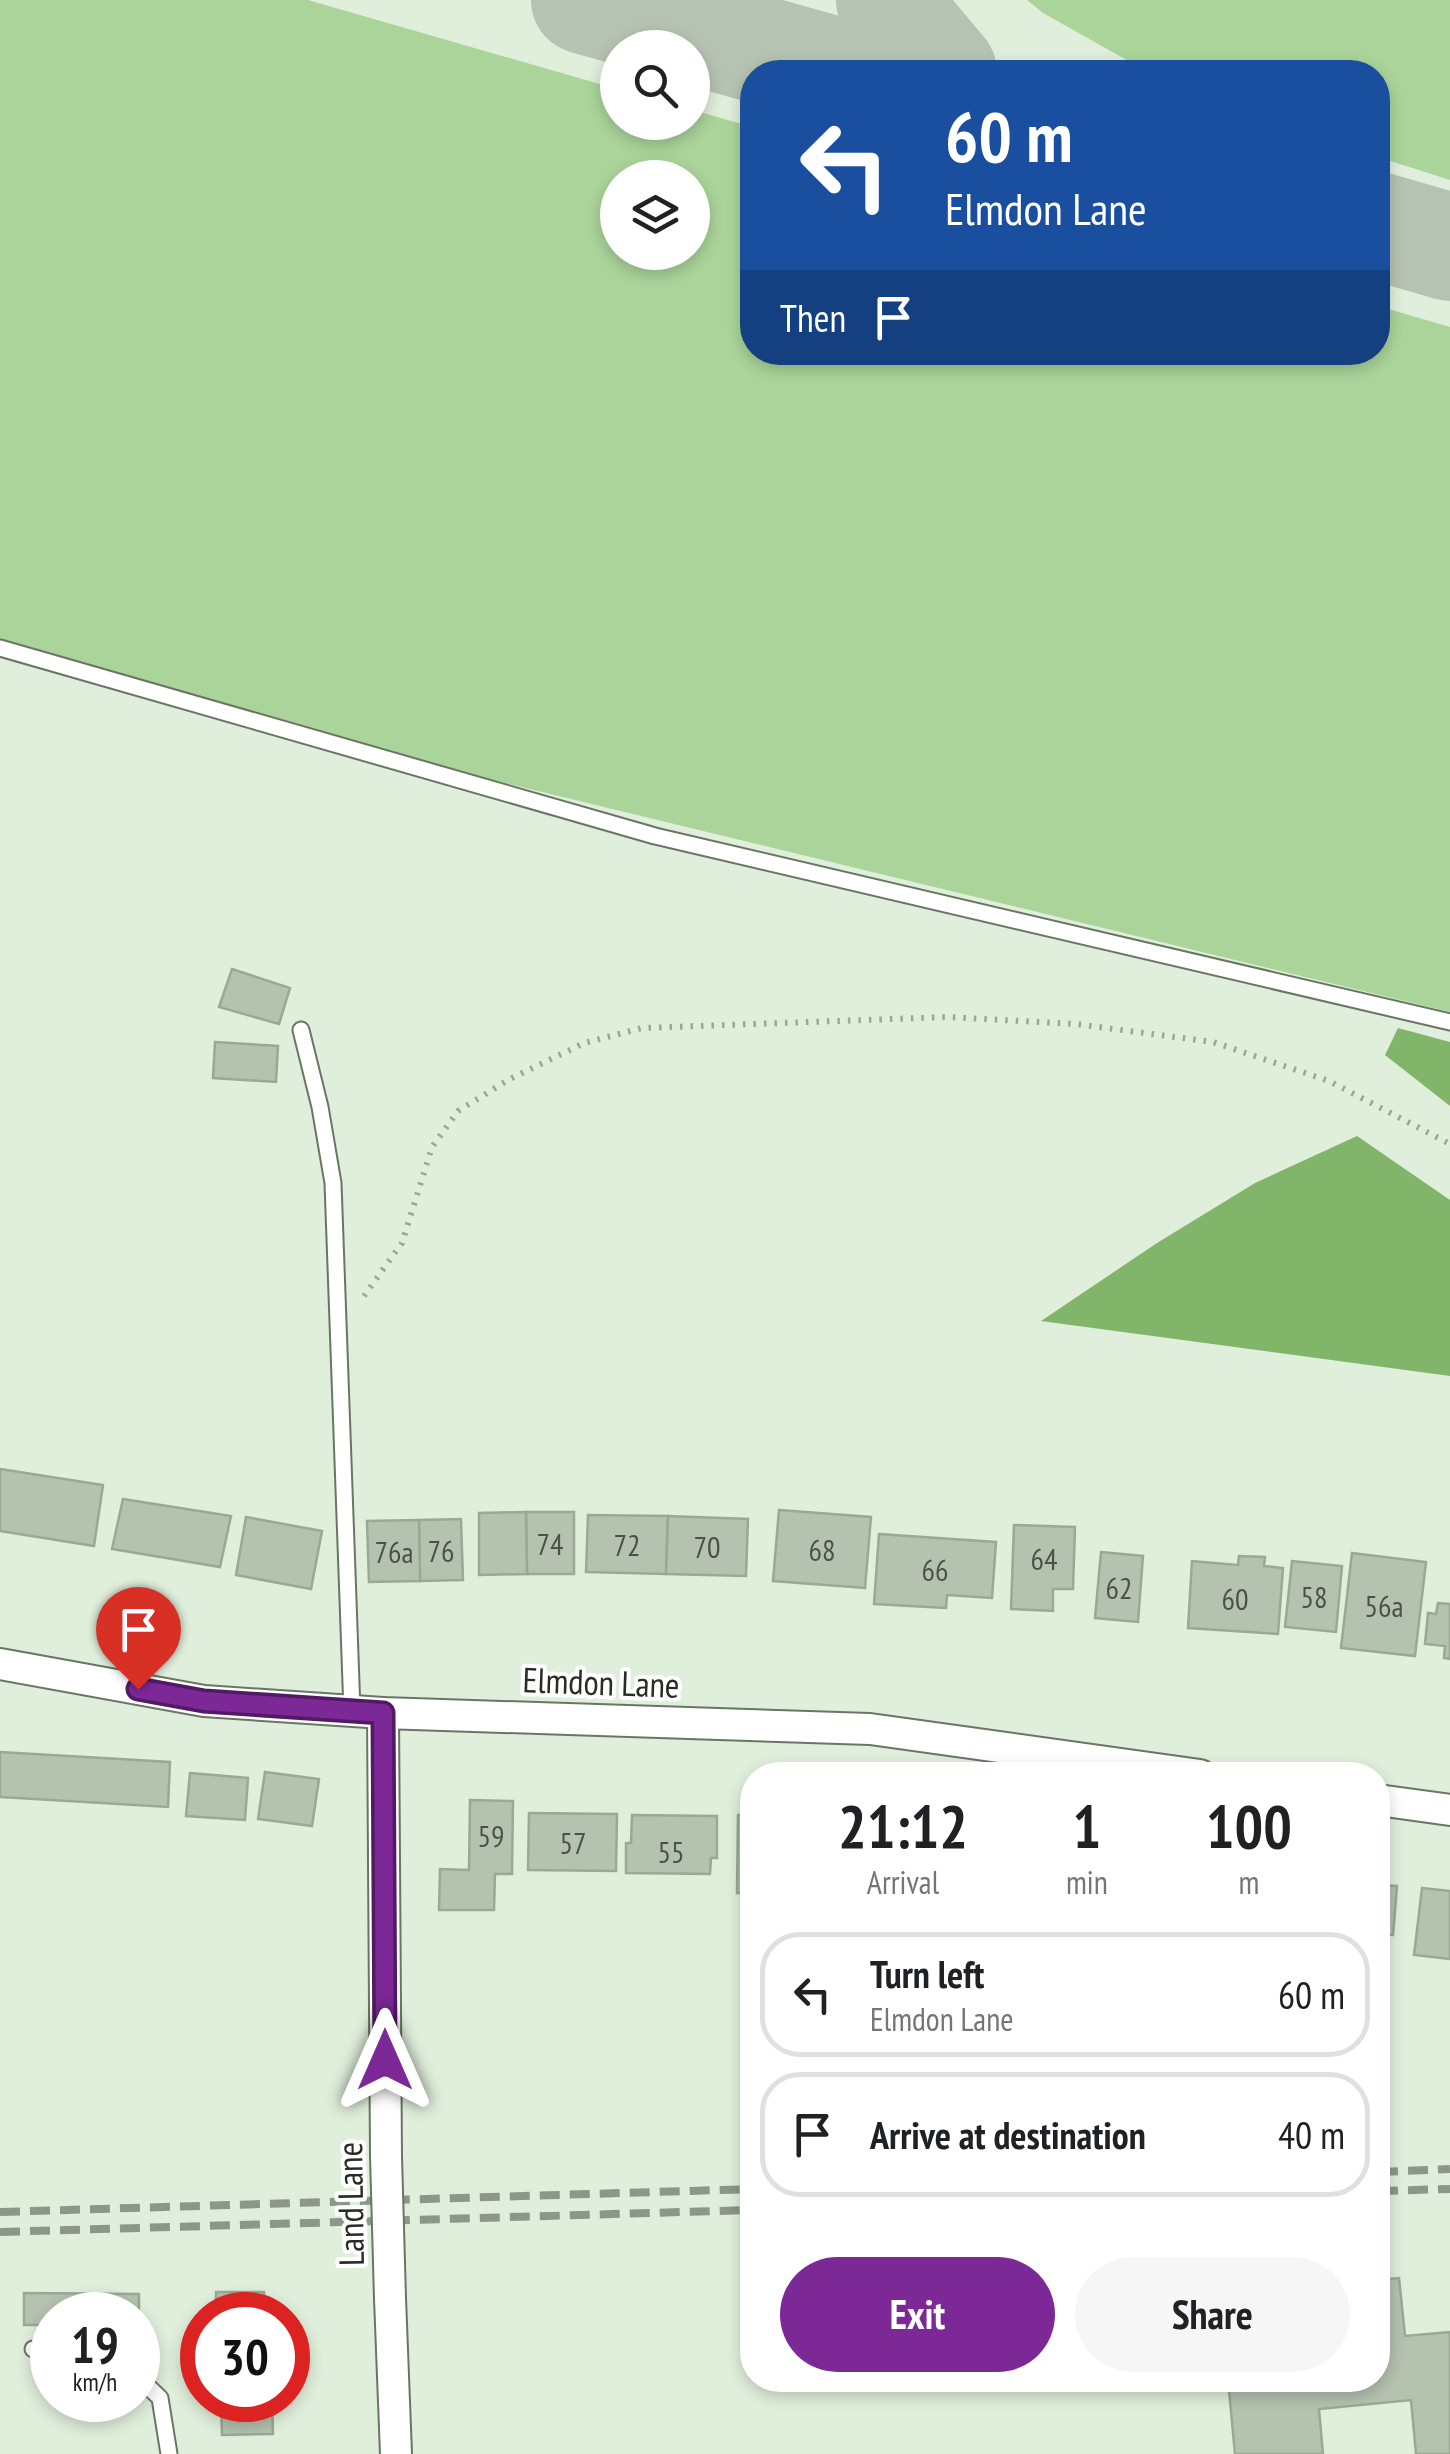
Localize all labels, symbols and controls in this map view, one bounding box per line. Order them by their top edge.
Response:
map controls [600,30,710,270]
button: search [600,30,710,140]
text: 60 m [945,91,1073,181]
icon: left [780,100,910,230]
button: layers [600,160,710,270]
text: Elmdon Lane [945,179,1147,237]
icon: arrive [866,290,921,345]
text: Then [780,293,846,342]
house number: 74 [537,1524,564,1563]
house number: 72 [614,1525,641,1564]
house number: 70 [694,1527,721,1566]
house number: 68 [809,1530,836,1569]
house number: 76 [428,1531,455,1570]
house number: 76a [375,1532,414,1571]
house number: 64 [1031,1539,1058,1578]
house number: 66 [922,1550,949,1589]
house number: 62 [1106,1568,1133,1607]
house number: 58 [1301,1577,1328,1616]
house number: 60 [1222,1579,1249,1618]
house number: 56a [1365,1586,1404,1625]
pin [96,1587,181,1690]
icon: arrive [111,1602,166,1657]
street label: Elmdon Lane [522,1656,680,1708]
text: 21:12 [838,1787,968,1865]
text: 1 [1073,1787,1101,1865]
text: 100 [1206,1787,1292,1865]
house number: 59 [478,1816,505,1855]
house number: 57 [560,1823,587,1862]
house number: 55 [658,1832,685,1871]
text: Arrival [867,1861,939,1903]
text: min [1066,1861,1108,1903]
text: m [1238,1861,1259,1903]
text: Turn left [870,1949,984,1998]
icon: left [785,1967,840,2022]
text: 60 m [1278,1970,1345,2019]
text: Elmdon Lane [870,1998,1013,2040]
position arrow [333,2008,437,2112]
icon: arrive [785,2107,840,2162]
text: Arrive at destination [870,2110,1146,2159]
text: 40 m [1278,2110,1345,2159]
street label: Land Lane [326,2142,374,2266]
button: Exit [780,2257,1055,2372]
button: Share [1075,2257,1350,2372]
speed limit sign: 30 [180,2292,310,2422]
text: 19 [71,2312,119,2377]
text: km/h [73,2366,117,2398]

